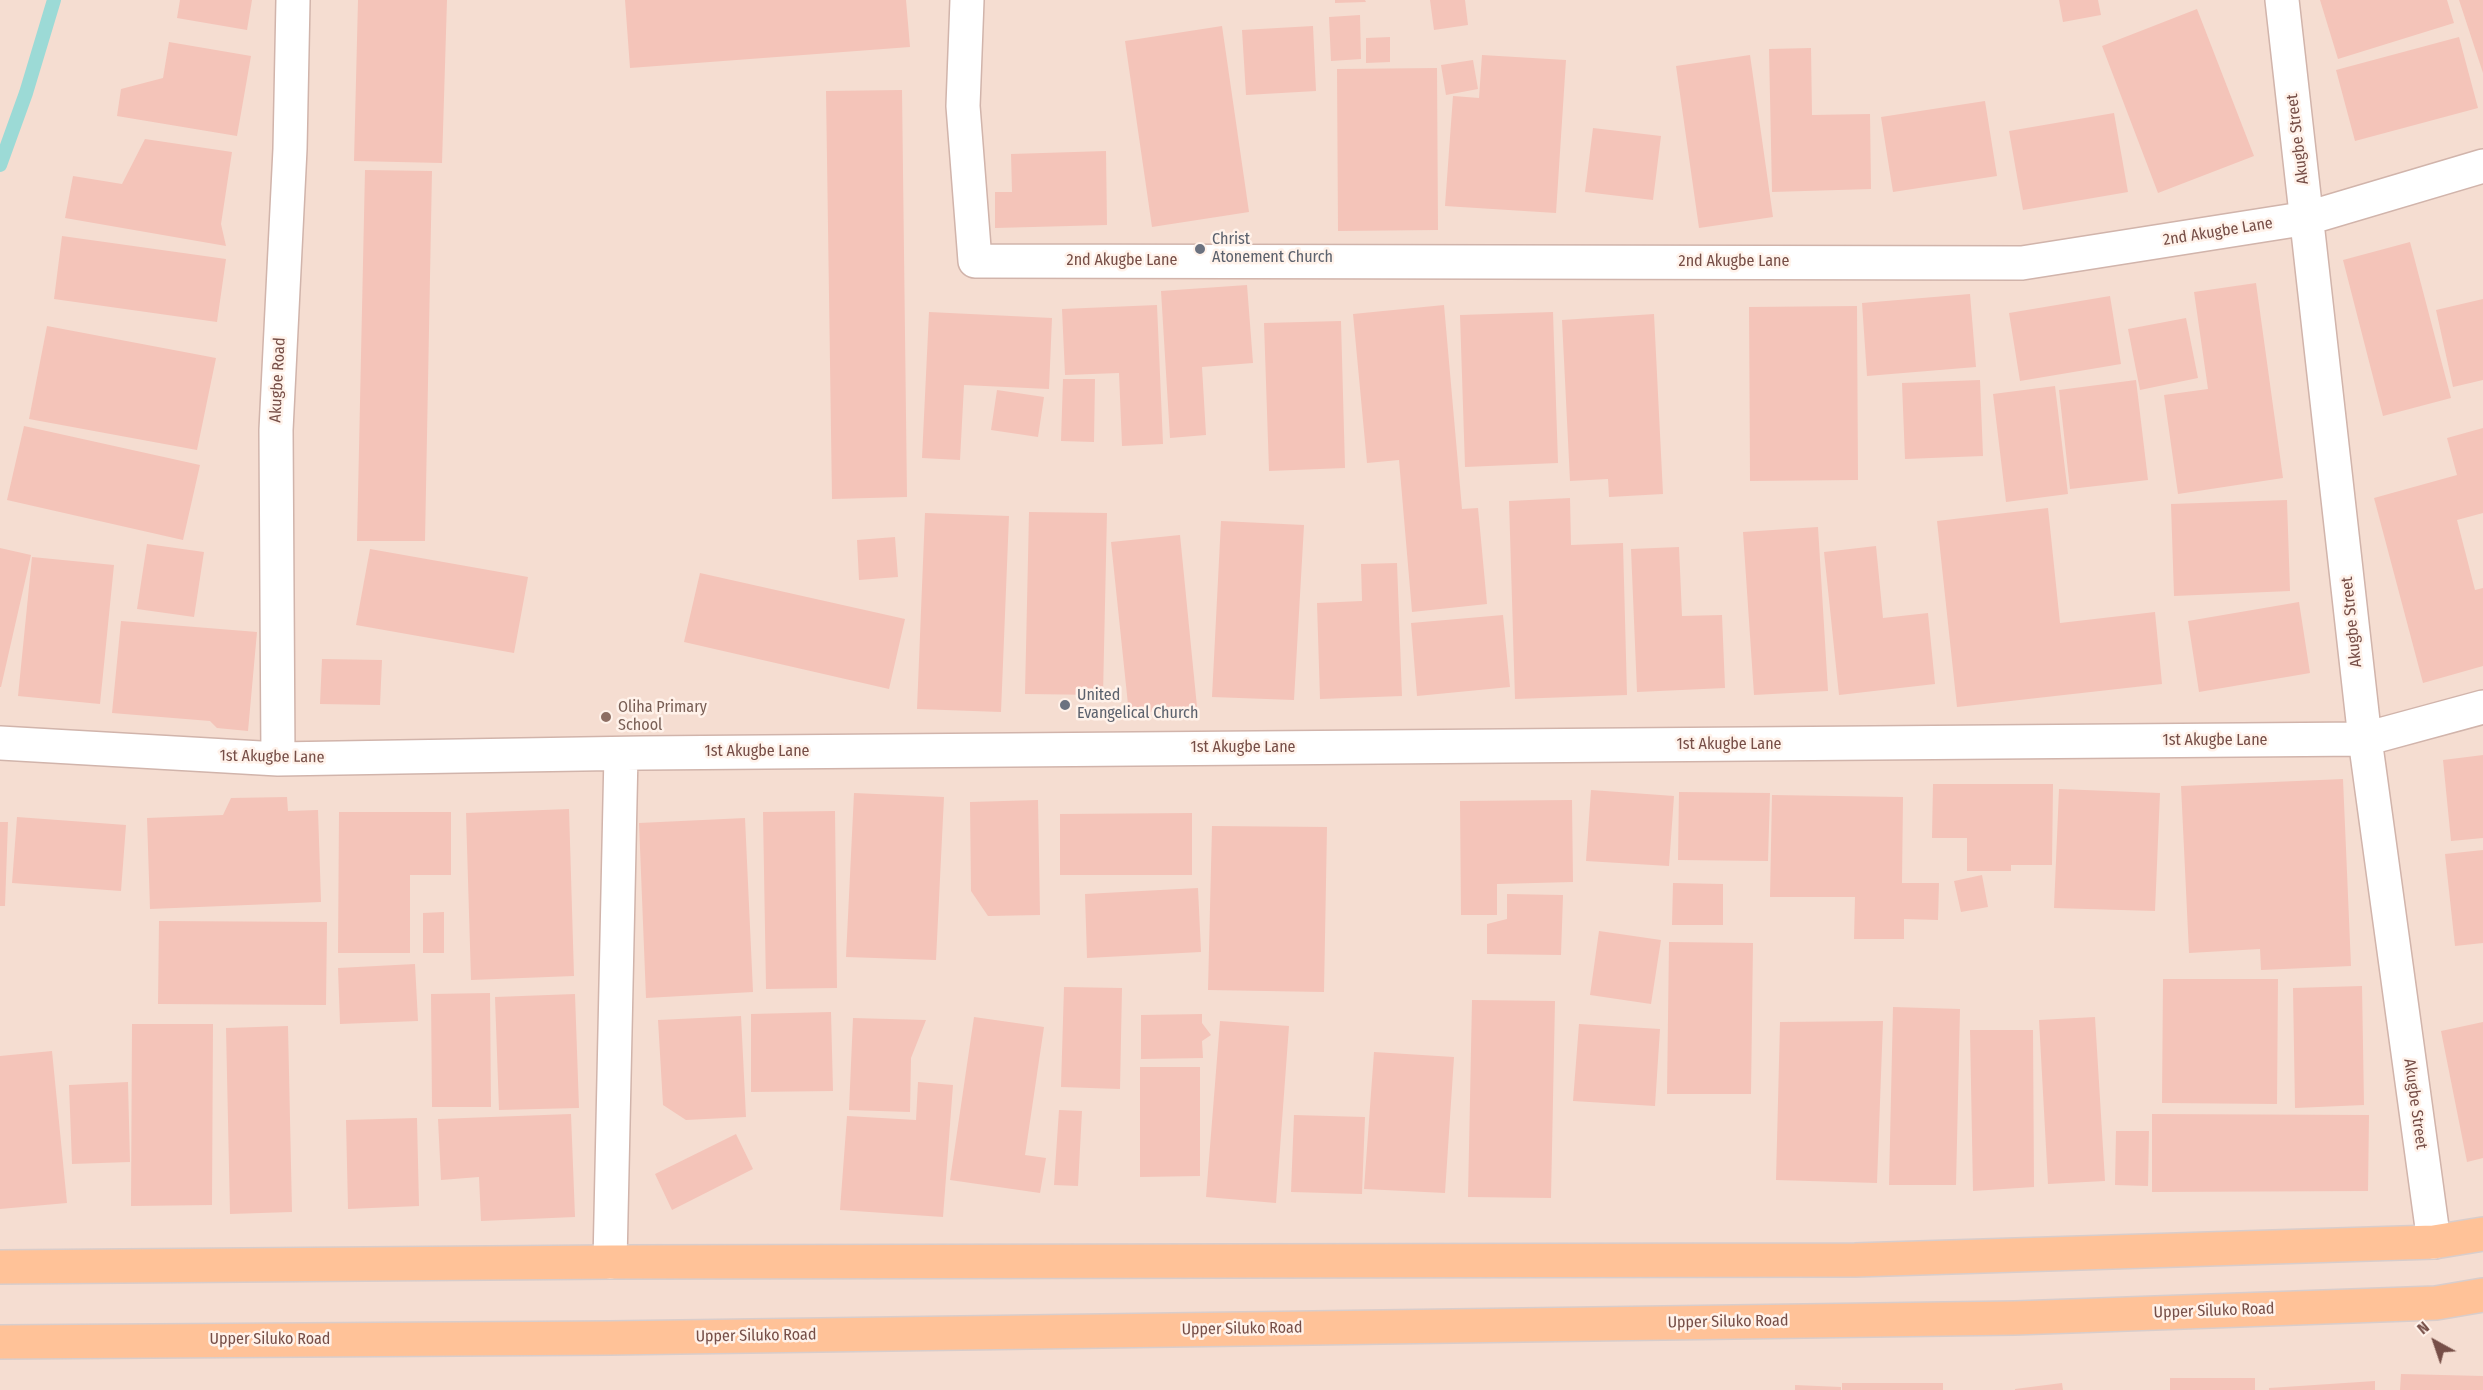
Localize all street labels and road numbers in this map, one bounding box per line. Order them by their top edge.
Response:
street label: Akugbe Street [2283,93,2313,185]
street label: 2nd Akugbe Lane [2162,214,2274,250]
street label: 2nd Akugbe Lane [1067,251,1177,271]
street label: 2nd Akugbe Lane [1679,252,1789,272]
street label: Akugbe Road [266,337,290,423]
street label: Akugbe Street [2338,576,2366,668]
street label: 1st Akugbe Lane [2162,731,2268,751]
street label: 1st Akugbe Lane [1676,735,1782,755]
street label: 1st Akugbe Lane [1190,738,1296,758]
street label: 1st Akugbe Lane [704,742,810,762]
street label: 1st Akugbe Lane [219,746,325,768]
street label: Akugbe Street [2399,1058,2431,1150]
street label: Upper Siluko Road [2153,1299,2275,1323]
street label: Upper Siluko Road [1667,1311,1789,1333]
street label: Upper Siluko Road [1181,1318,1303,1340]
street label: Upper Siluko Road [695,1325,817,1347]
street label: Upper Siluko Road [210,1330,330,1350]

